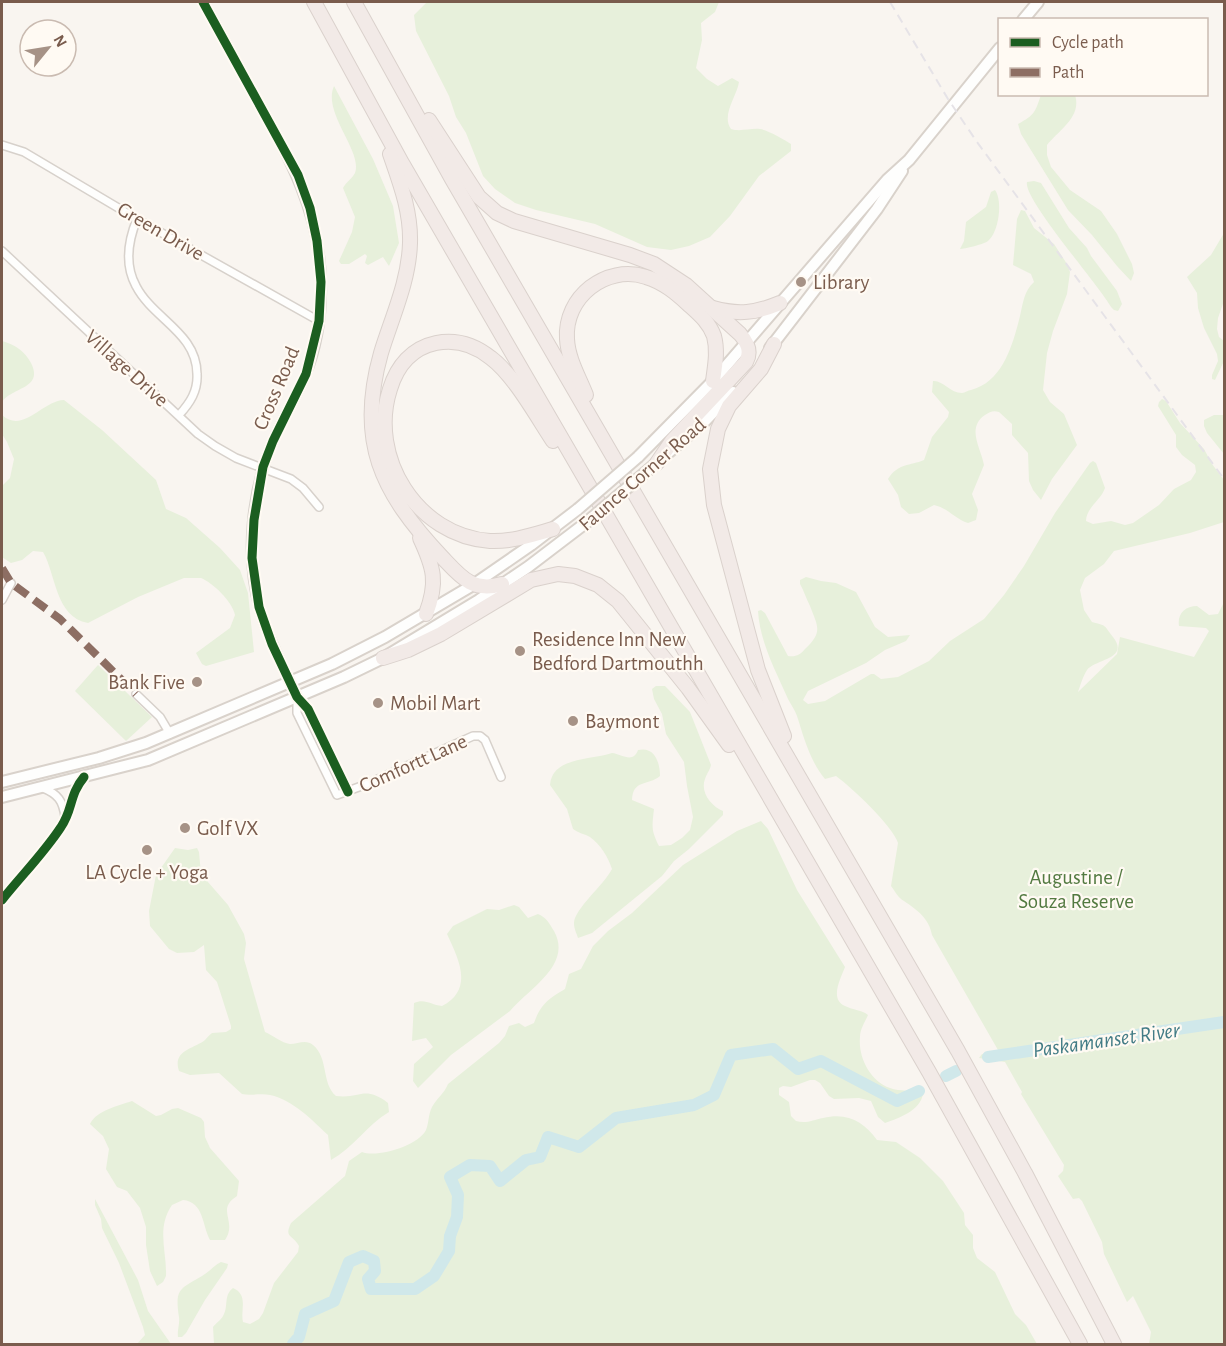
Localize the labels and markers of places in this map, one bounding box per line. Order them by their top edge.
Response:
place label: Library [813,272,870,293]
marker: Library [794,275,808,289]
place label: Residence Inn New Bedford Dartmouthh [532,629,704,674]
marker: Residence Inn New Bedford Dartmouthh [513,644,527,658]
place label: Bank Five [108,672,185,693]
marker: Bank Five [190,675,204,689]
place label: Mobil Mart [390,693,481,714]
marker: Mobil Mart [371,696,385,710]
place label: Baymont [585,711,659,732]
marker: Baymont [566,714,580,728]
place label: Golf VX [197,818,259,839]
marker: Golf VX [178,821,192,835]
marker: LA Cycle + Yoga [140,843,154,857]
place label: LA Cycle + Yoga [85,862,209,883]

